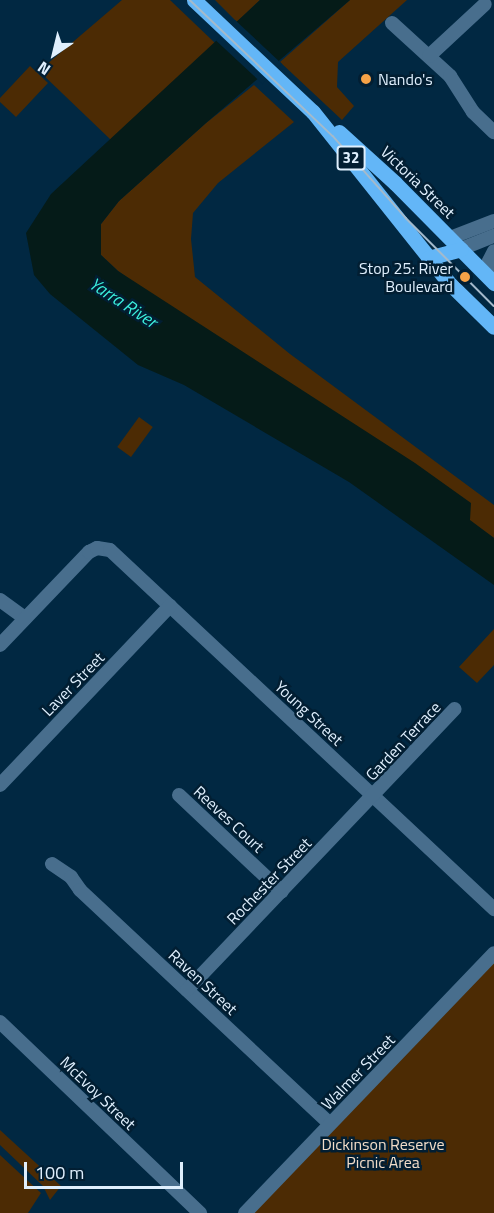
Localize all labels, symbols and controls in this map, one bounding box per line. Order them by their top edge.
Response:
north arrow [24,24,84,84]
text: N [32,56,55,82]
place label: Nando's [378,69,433,89]
marker: Nando's [359,72,373,86]
street label: Victoria Street [377,142,459,222]
road number: 32 [336,146,366,170]
place label: Stop 25: River Boulevard [359,258,453,296]
marker: Stop 25: River Boulevard [458,270,472,284]
water label: Yarra River [85,273,161,333]
street label: Laver Street [38,648,108,720]
street label: Young Street [271,677,347,749]
street label: Garden Terrace [362,698,444,784]
street label: Reeves Court [190,782,268,856]
street label: Rochester Street [223,834,315,928]
street label: Raven Street [165,945,241,1019]
street label: Walmer Street [317,1030,399,1114]
street label: McEvoy Street [56,1052,140,1134]
park label: Dickinson Reserve Picnic Area [321,1134,445,1172]
scale bar [27,1150,186,1188]
text: 100 m [35,1159,84,1186]

